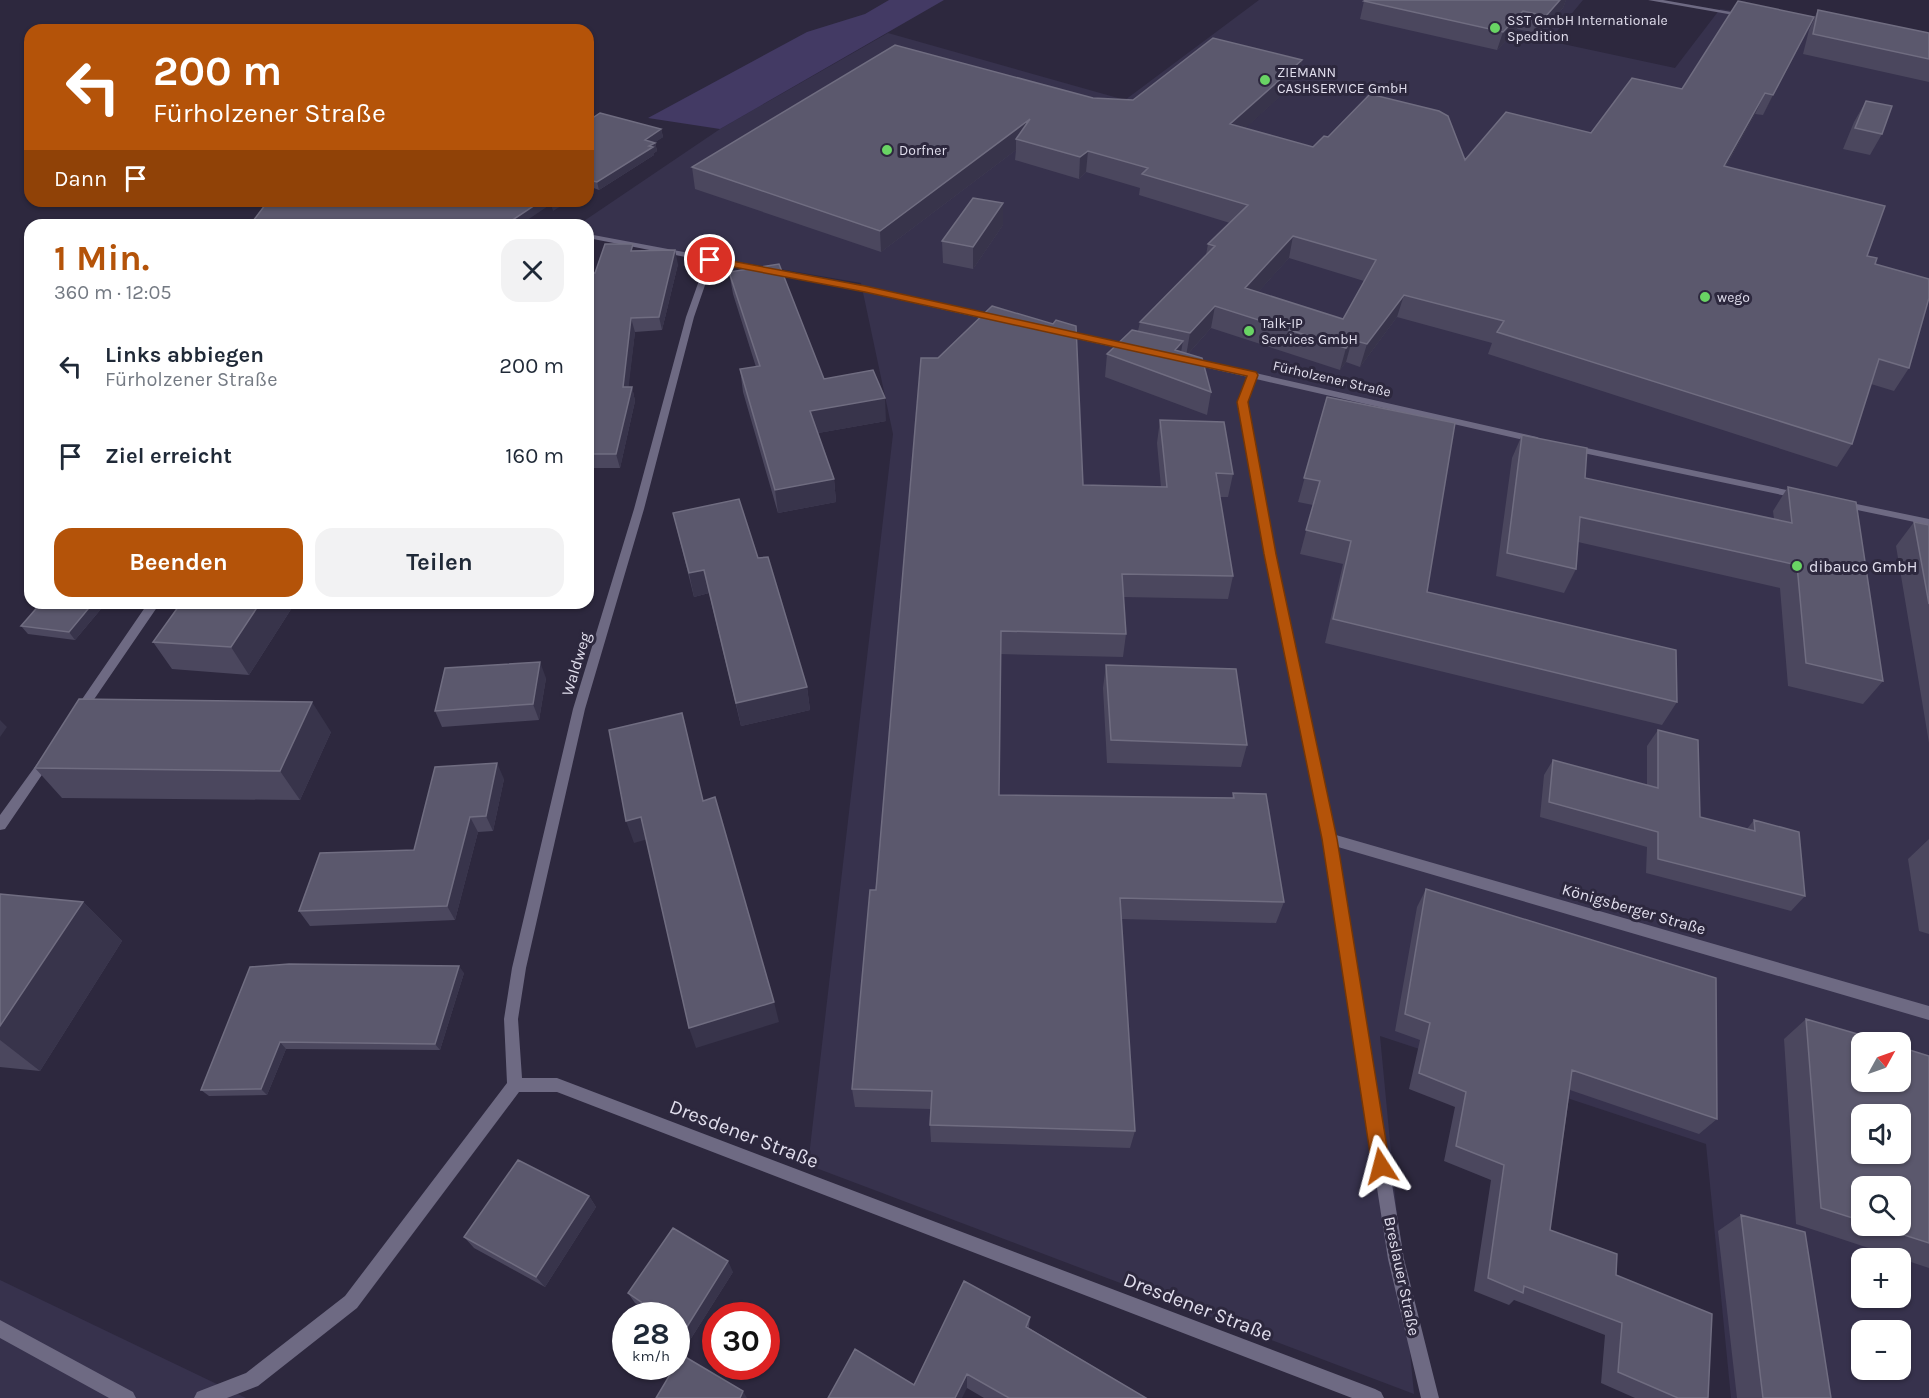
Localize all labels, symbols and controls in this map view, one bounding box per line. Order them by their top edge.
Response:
place label: SST GmbH Internationale Spedition [1507,12,1668,45]
marker: SST GmbH Internationale Spedition [1488,21,1502,35]
text: 200 m [153,46,282,96]
icon: left [54,48,132,126]
place label: ZIEMANN CASHSERVICE GmbH [1277,64,1408,97]
marker: ZIEMANN CASHSERVICE GmbH [1258,73,1272,87]
text: Fürholzener Straße [153,97,386,129]
place label: Dorfner [899,142,947,159]
marker: Dorfner [880,143,894,157]
icon: arrive [119,162,152,195]
text: Dann [54,166,107,192]
pin [684,234,735,285]
text: 1 Min. [54,237,149,279]
button: close [501,239,564,302]
icon: arrive [693,243,726,276]
text: 360 m · 12:05 [54,281,172,304]
place label: wego [1717,289,1750,306]
marker: wego [1698,290,1712,304]
place label: Talk-IP Services GmbH [1261,315,1358,348]
marker: Talk-IP Services GmbH [1242,324,1256,338]
text: Links abbiegen [105,342,264,368]
icon: left [54,350,87,383]
text: 200 m [499,353,564,379]
street label: Fürholzener Straße [1271,357,1393,401]
text: Fürholzener Straße [105,368,277,391]
icon: arrive [54,440,87,473]
text: Ziel erreicht [105,443,232,469]
text: 160 m [505,443,564,469]
button: Beenden [54,528,303,597]
button: Teilen [315,528,564,597]
place label: dibauco GmbH [1809,557,1917,576]
marker: dibauco GmbH [1790,559,1804,573]
street label: Waldweg [557,630,595,698]
street label: Königsberger Straße [1560,879,1708,939]
north arrow [1851,1032,1911,1092]
map controls [1851,1032,1911,1380]
street label: Dresdener Straße [666,1095,822,1173]
button: sound [1851,1104,1911,1164]
position arrow [1349,1134,1413,1198]
button: search [1851,1176,1911,1236]
street label: Breslauer Straße [1380,1215,1424,1337]
button: + [1851,1248,1911,1308]
street label: Dresdener Straße [1120,1268,1276,1346]
speed limit sign: 30 [702,1302,780,1380]
text: 28 [632,1316,670,1352]
button: − [1851,1320,1911,1380]
text: km/h [632,1347,670,1365]

